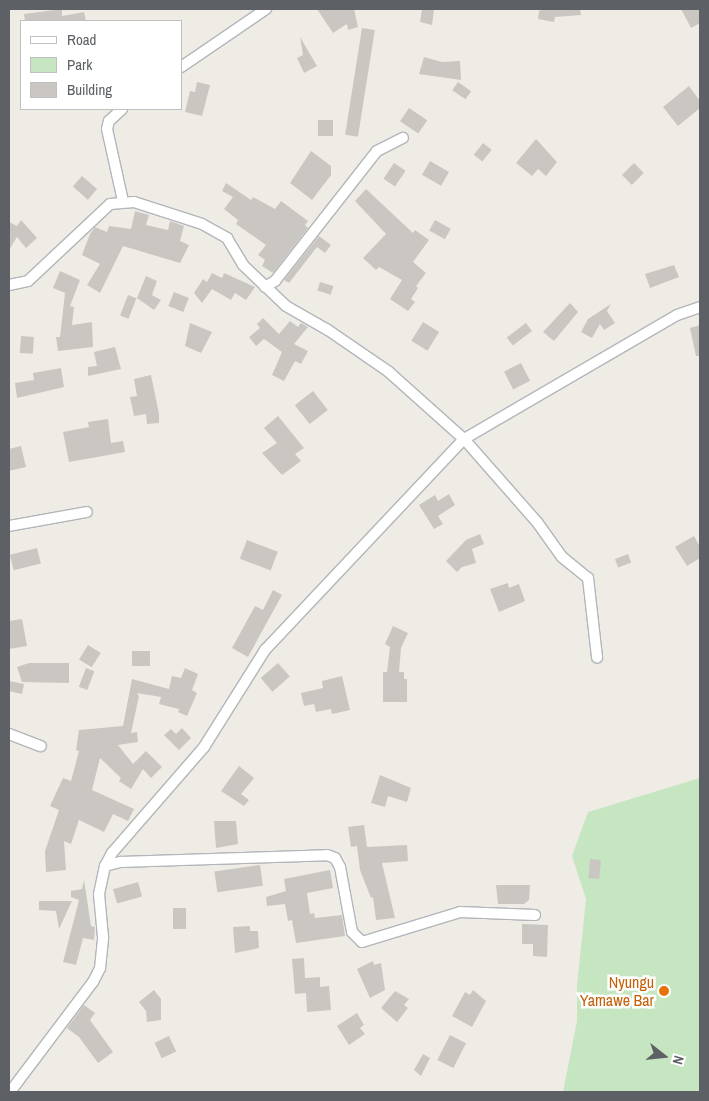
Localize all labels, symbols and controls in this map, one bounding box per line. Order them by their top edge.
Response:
legend [20,20,182,110]
text: Road [67,29,96,50]
text: Park [67,54,92,75]
text: Building [67,79,112,100]
place label: Nyungu Yamawe Bar [580,972,654,1010]
marker: Nyungu Yamawe Bar [658,985,670,997]
north arrow [639,1031,689,1081]
text: N [669,1054,688,1067]

